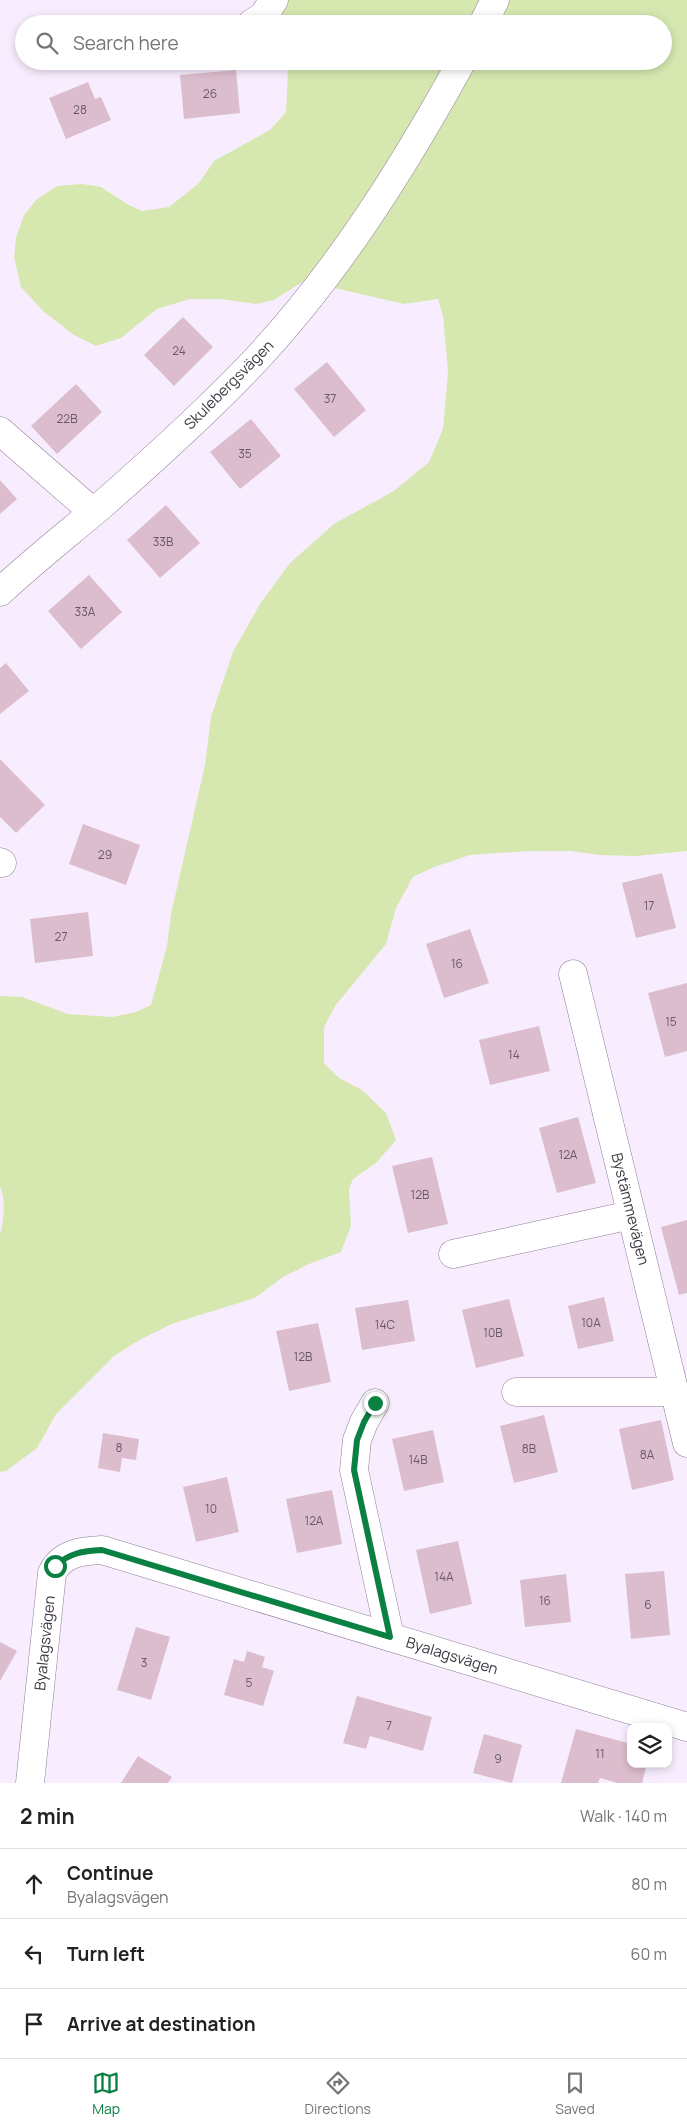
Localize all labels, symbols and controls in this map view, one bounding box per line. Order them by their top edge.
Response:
search box [15,15,672,70]
icon: search [33,29,61,57]
text: Search here [73,30,179,56]
house number: 26 [203,85,217,102]
house number: 28 [73,101,87,118]
street label: Skulebergsvägen [179,335,278,434]
house number: 24 [172,342,186,359]
house number: 37 [324,390,336,407]
house number: 22B [56,410,78,427]
house number: 35 [238,445,252,462]
house number: 33B [153,533,173,550]
house number: 33A [75,603,96,620]
house number: 29 [98,846,112,863]
house number: 17 [644,897,654,914]
house number: 27 [55,928,67,945]
house number: 16 [451,955,463,972]
house number: 15 [665,1013,677,1030]
house number: 14 [508,1046,520,1063]
house number: 12A [559,1146,578,1163]
street label: Bystämmevägen [606,1151,655,1267]
house number: 12B [411,1186,429,1203]
house number: 10A [581,1314,601,1331]
house number: 14C [375,1316,396,1333]
house number: 10B [483,1324,503,1341]
house number: 12B [294,1348,312,1365]
route end [364,1392,387,1415]
house number: 8 [116,1439,123,1456]
house number: 8B [522,1440,536,1457]
house number: 8A [640,1446,655,1463]
house number: 14B [408,1451,428,1468]
house number: 10 [205,1500,217,1517]
house number: 12A [305,1512,324,1529]
route start [44,1555,67,1578]
house number: 14A [434,1568,454,1585]
house number: 16 [539,1592,551,1609]
street label: Byalagsvägen [29,1594,60,1691]
house number: 6 [644,1596,652,1613]
street label: Byalagsvägen [404,1632,501,1680]
house number: 3 [141,1654,147,1671]
house number: 5 [246,1674,253,1691]
house number: 7 [386,1717,392,1734]
map controls [627,1723,672,1768]
button: layers [627,1723,672,1768]
house number: 11 [595,1745,605,1762]
house number: 9 [494,1750,502,1767]
text: 2 min [20,1802,75,1830]
text: Walk · 140 m [580,1805,667,1827]
text: Continue [67,1860,153,1886]
icon: ahead [20,1870,48,1898]
text: 80 m [631,1873,667,1895]
text: Byalagsvägen [67,1886,169,1908]
icon: left [20,1940,48,1968]
text: Turn left [67,1941,145,1967]
text: 60 m [631,1943,667,1965]
icon: arrive [20,2010,48,2038]
text: Arrive at destination [67,2011,256,2037]
tab: Map [92,2069,120,2118]
tab: Directions [305,2069,371,2118]
tab: Saved [555,2069,595,2118]

